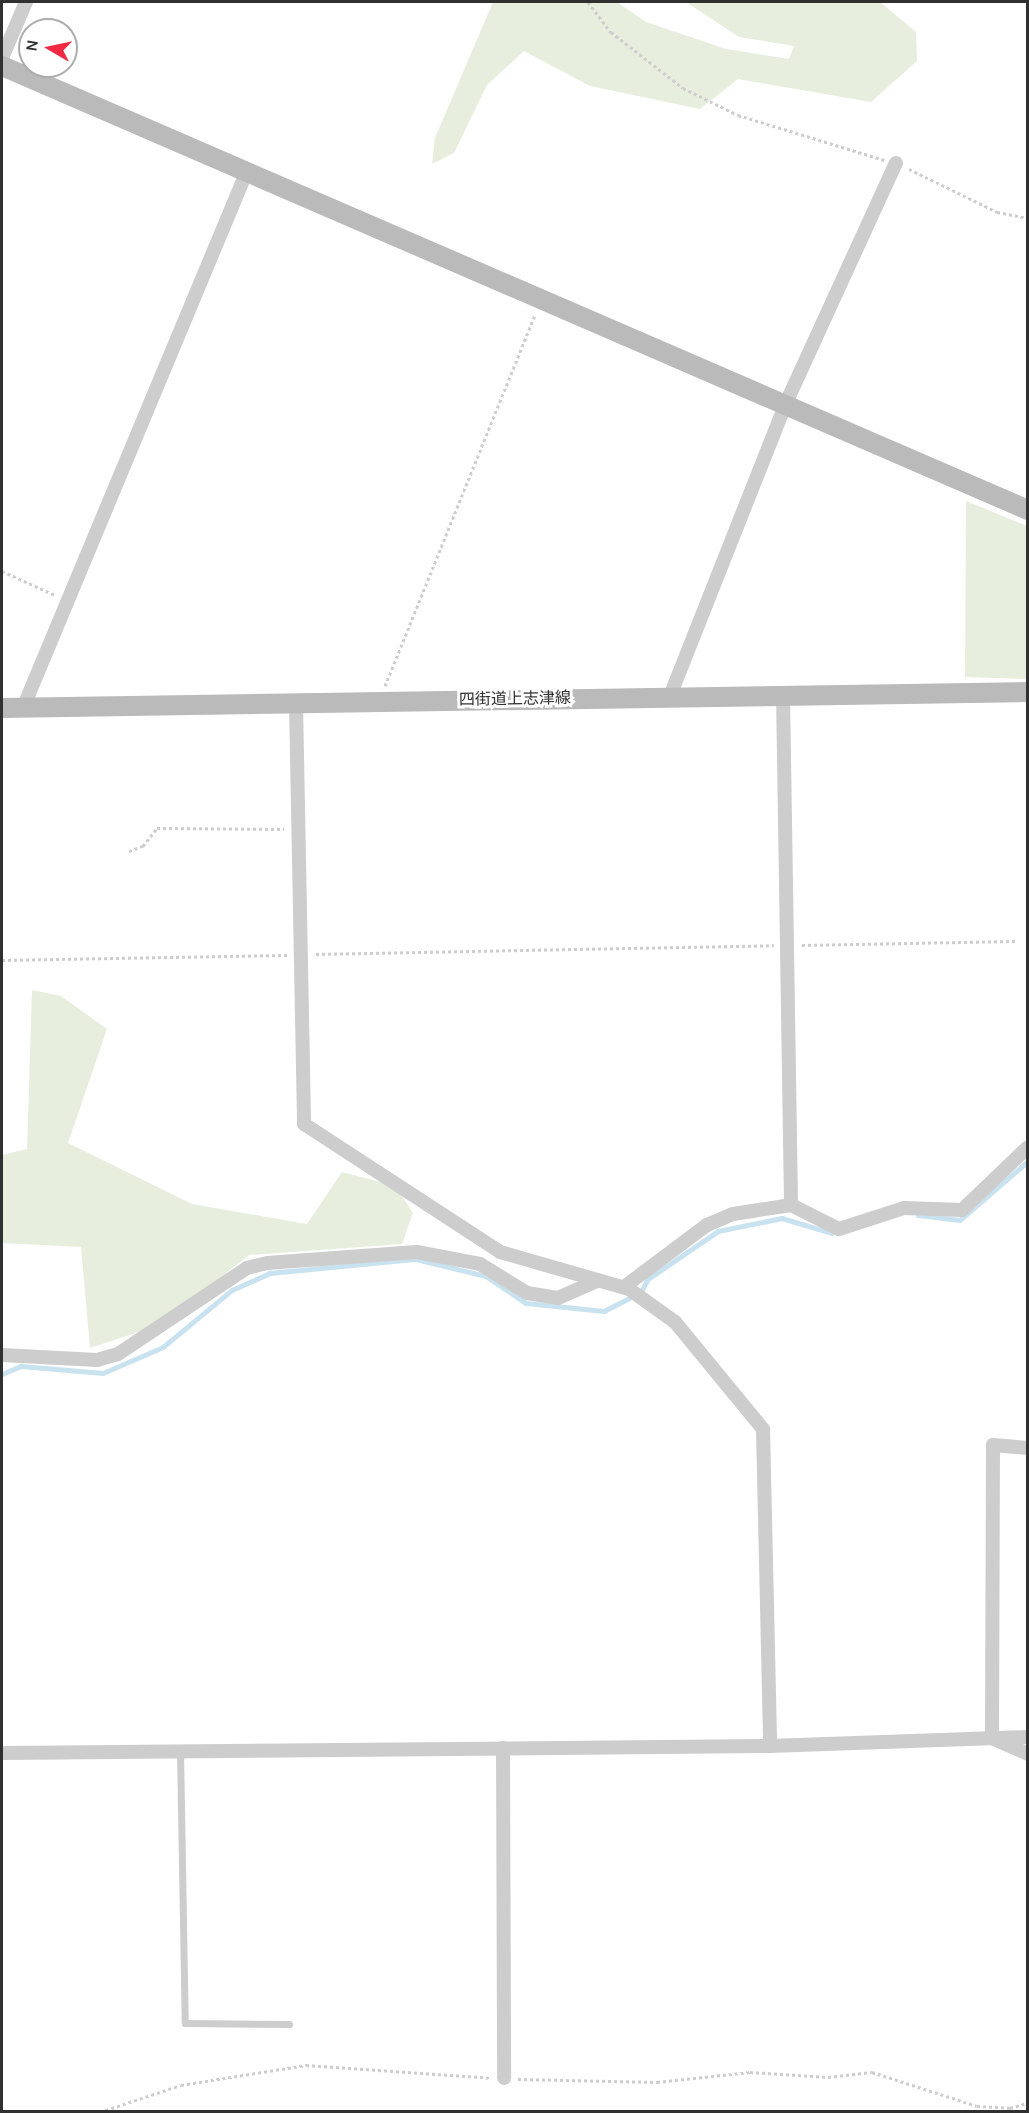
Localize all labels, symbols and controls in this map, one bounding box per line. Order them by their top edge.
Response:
north arrow [18,18,78,78]
text: N [21,38,42,53]
street label: 四街道上志津線 [459,688,571,710]

